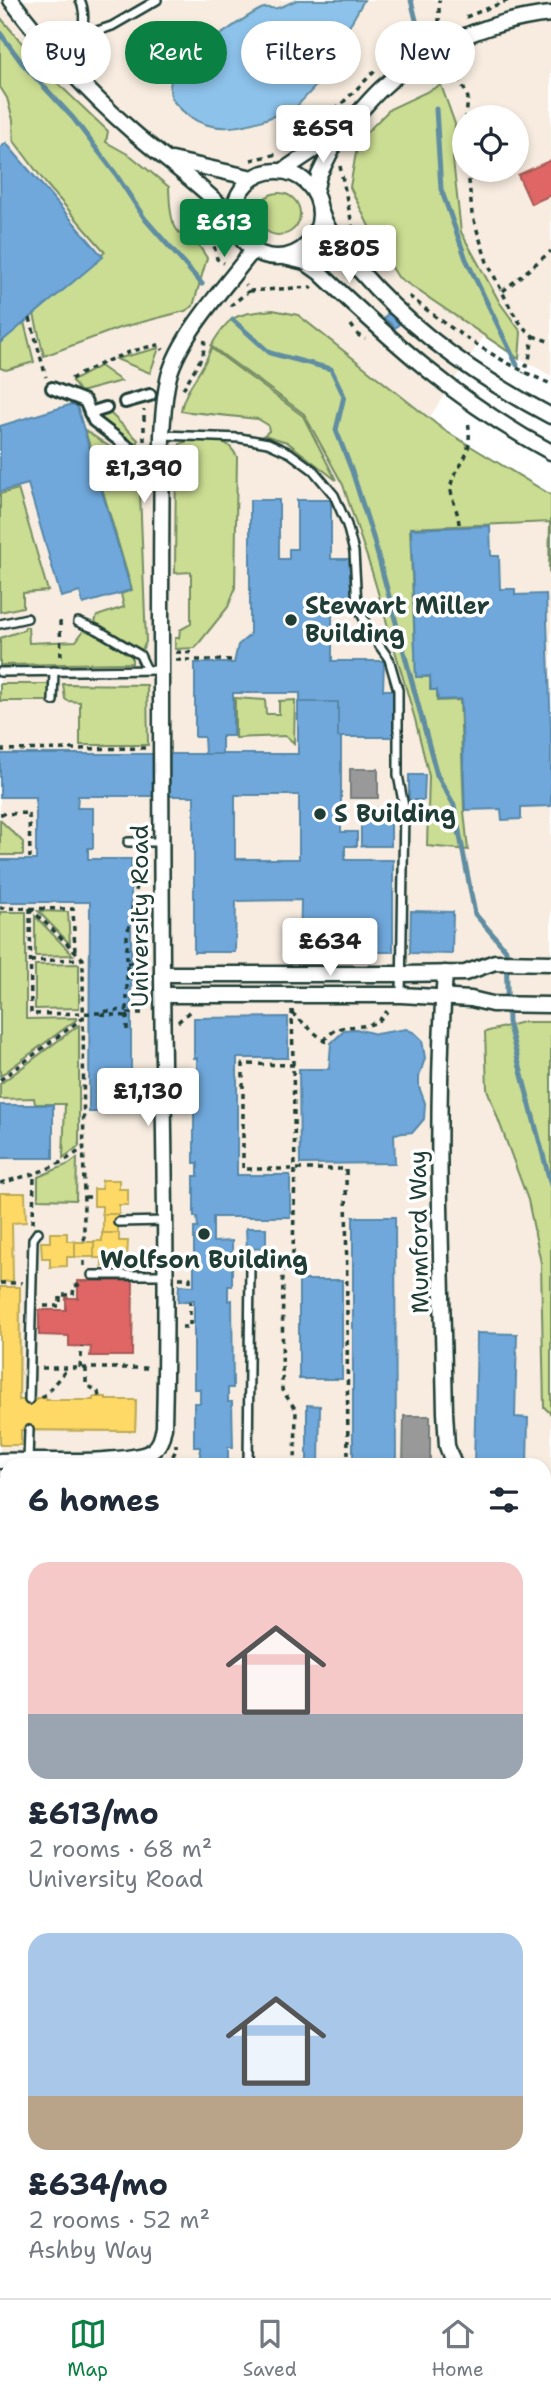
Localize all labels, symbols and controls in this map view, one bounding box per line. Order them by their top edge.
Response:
chip: Buy [21,21,111,84]
chip: Rent [125,21,227,84]
chip: Filters [241,21,361,84]
chip: New [375,21,475,84]
map controls [452,105,529,182]
button: locate [452,105,529,182]
pin: £659 [282,106,364,165]
text: £659 [292,113,354,143]
pin: £613 [183,200,265,259]
text: £613 [196,207,252,237]
pin: £805 [308,226,390,285]
text: £805 [318,233,380,263]
pin: £1,390 [87,446,201,505]
text: £1,390 [105,453,183,483]
place label: Stewart Miller Building [305,590,490,650]
marker: Stewart Miller Building [283,612,299,628]
place label: S Building [334,798,456,830]
marker: S Building [312,806,328,822]
street label: University Road [124,824,156,1008]
pin: £634 [289,918,371,978]
text: £634 [298,926,362,956]
pin: £1,130 [91,1068,205,1128]
text: £1,130 [113,1076,183,1106]
street label: Mumford Way [402,1150,436,1314]
marker: Wolfson Building [196,1226,212,1242]
place label: Wolfson Building [100,1244,308,1276]
text: 6 homes [28,1480,160,1521]
icon: filters [485,1481,523,1519]
icon: home [213,1607,339,1733]
text: £613/mo [28,1793,159,1834]
text: 2 rooms · 68 m² [28,1834,212,1864]
text: University Road [28,1864,203,1894]
icon: home [213,1978,339,2104]
text: £634/mo [28,2164,168,2205]
text: 2 rooms · 52 m² [28,2205,210,2235]
text: Ashby Way [28,2235,153,2265]
tab: Map [67,2315,108,2382]
tab: Saved [243,2315,297,2382]
tab: Home [431,2315,484,2382]

